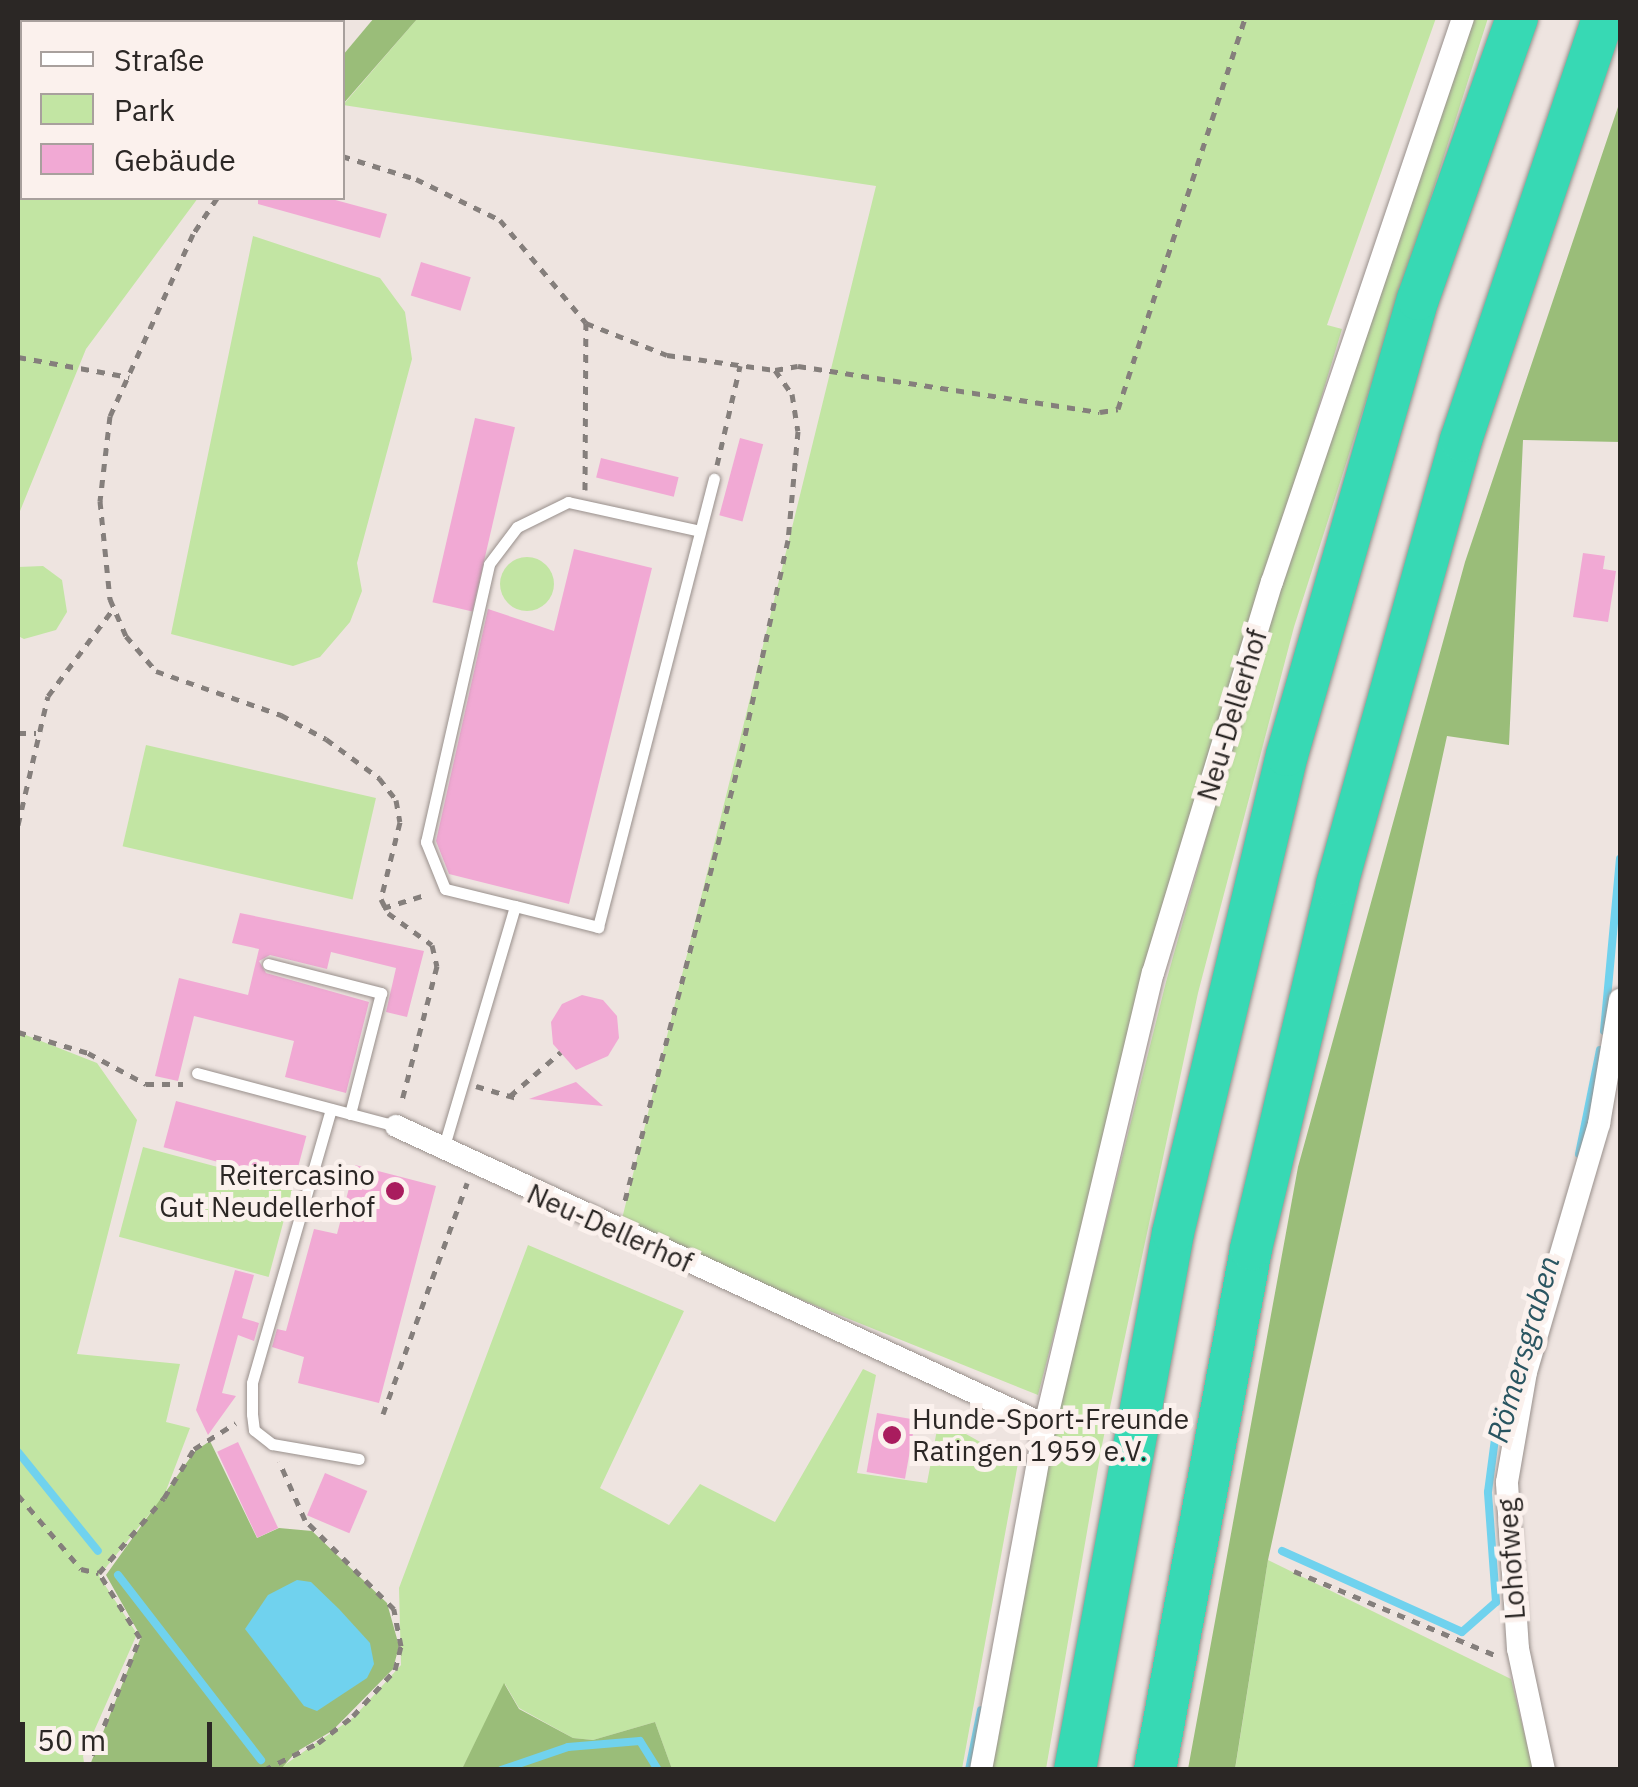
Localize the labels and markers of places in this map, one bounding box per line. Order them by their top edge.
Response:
place label: Reitercasino Gut Neudellerhof [159,1158,375,1224]
marker: Reitercasino Gut Neudellerhof [384,1180,406,1202]
place label: Hunde-Sport-Freunde Ratingen 1959 e.V. [912,1402,1189,1468]
marker: Hunde-Sport-Freunde Ratingen 1959 e.V. [881,1424,903,1446]

